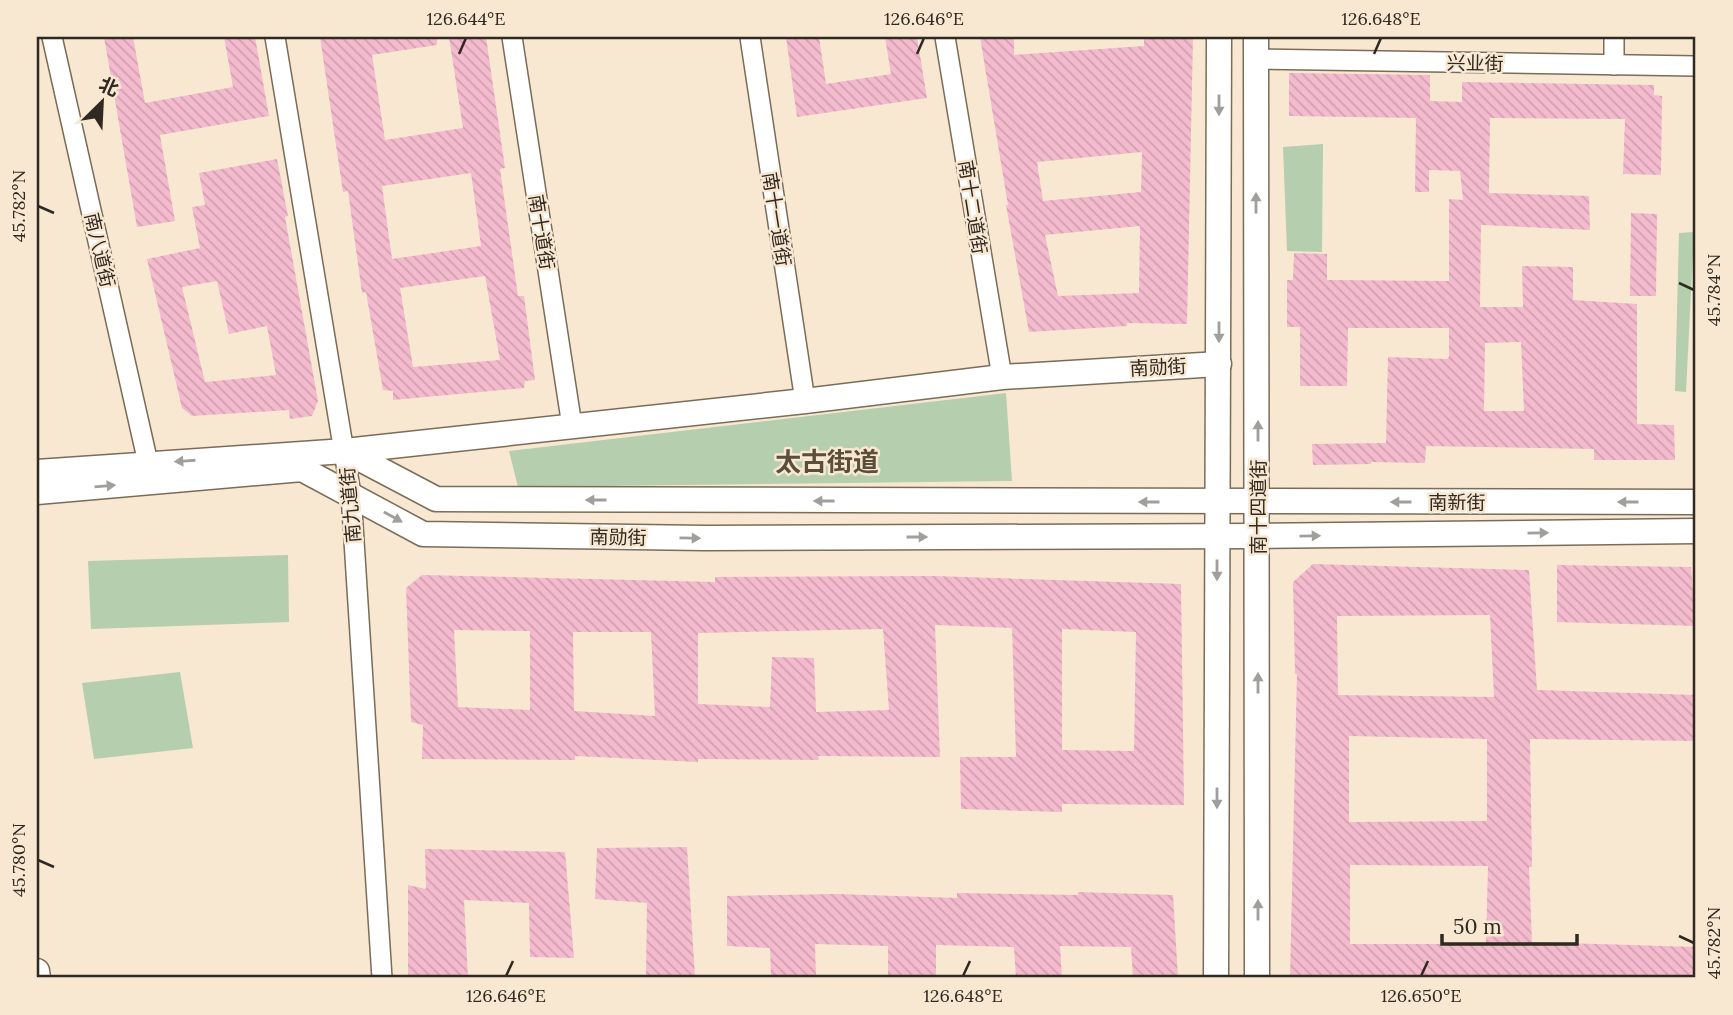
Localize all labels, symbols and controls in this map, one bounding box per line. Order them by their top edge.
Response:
text: 126.644°E [426,7,506,30]
text: 126.646°E [884,7,964,30]
text: 126.648°E [1341,7,1421,30]
street label: 兴业街 [1446,51,1504,75]
north arrow [66,66,136,136]
text: 北 [95,72,122,101]
one-way arrow [1213,94,1225,116]
street label: 南十二道街 [954,158,992,256]
text: 45.782°N [7,170,30,242]
street label: 南十一道街 [758,170,796,268]
one-way arrow [1250,192,1262,214]
street label: 南十道街 [524,193,560,271]
street label: 南八道街 [80,210,120,290]
text: 45.784°N [1702,254,1725,326]
one-way arrow [1213,322,1225,344]
street label: 南勋街 [1129,354,1187,380]
one-way arrow [1252,419,1263,441]
district label: 太古街道 [775,445,879,478]
one-way arrow [174,455,196,466]
street label: 南十四道街 [1246,459,1270,555]
street label: 南九道街 [335,466,365,544]
one-way arrow [94,480,116,491]
street label: 南新街 [1428,490,1486,514]
one-way arrow [585,494,607,506]
one-way arrow [812,495,834,507]
one-way arrow [1138,496,1160,508]
one-way arrow [1389,496,1411,508]
one-way arrow [1617,496,1639,508]
one-way arrow [383,511,403,523]
street label: 南勋街 [589,525,647,549]
one-way arrow [1527,527,1549,539]
one-way arrow [1299,530,1321,542]
one-way arrow [679,532,701,544]
one-way arrow [907,532,929,543]
one-way arrow [1211,560,1223,582]
one-way arrow [1252,671,1264,693]
one-way arrow [1211,787,1223,809]
text: 45.780°N [7,823,30,897]
one-way arrow [1252,899,1264,921]
scale bar [1442,903,1577,947]
text: 45.782°N [1702,907,1725,979]
text: 50 m [1453,913,1502,940]
text: 126.646°E [466,984,546,1007]
text: 126.648°E [923,984,1003,1007]
text: 126.650°E [1381,984,1461,1007]

